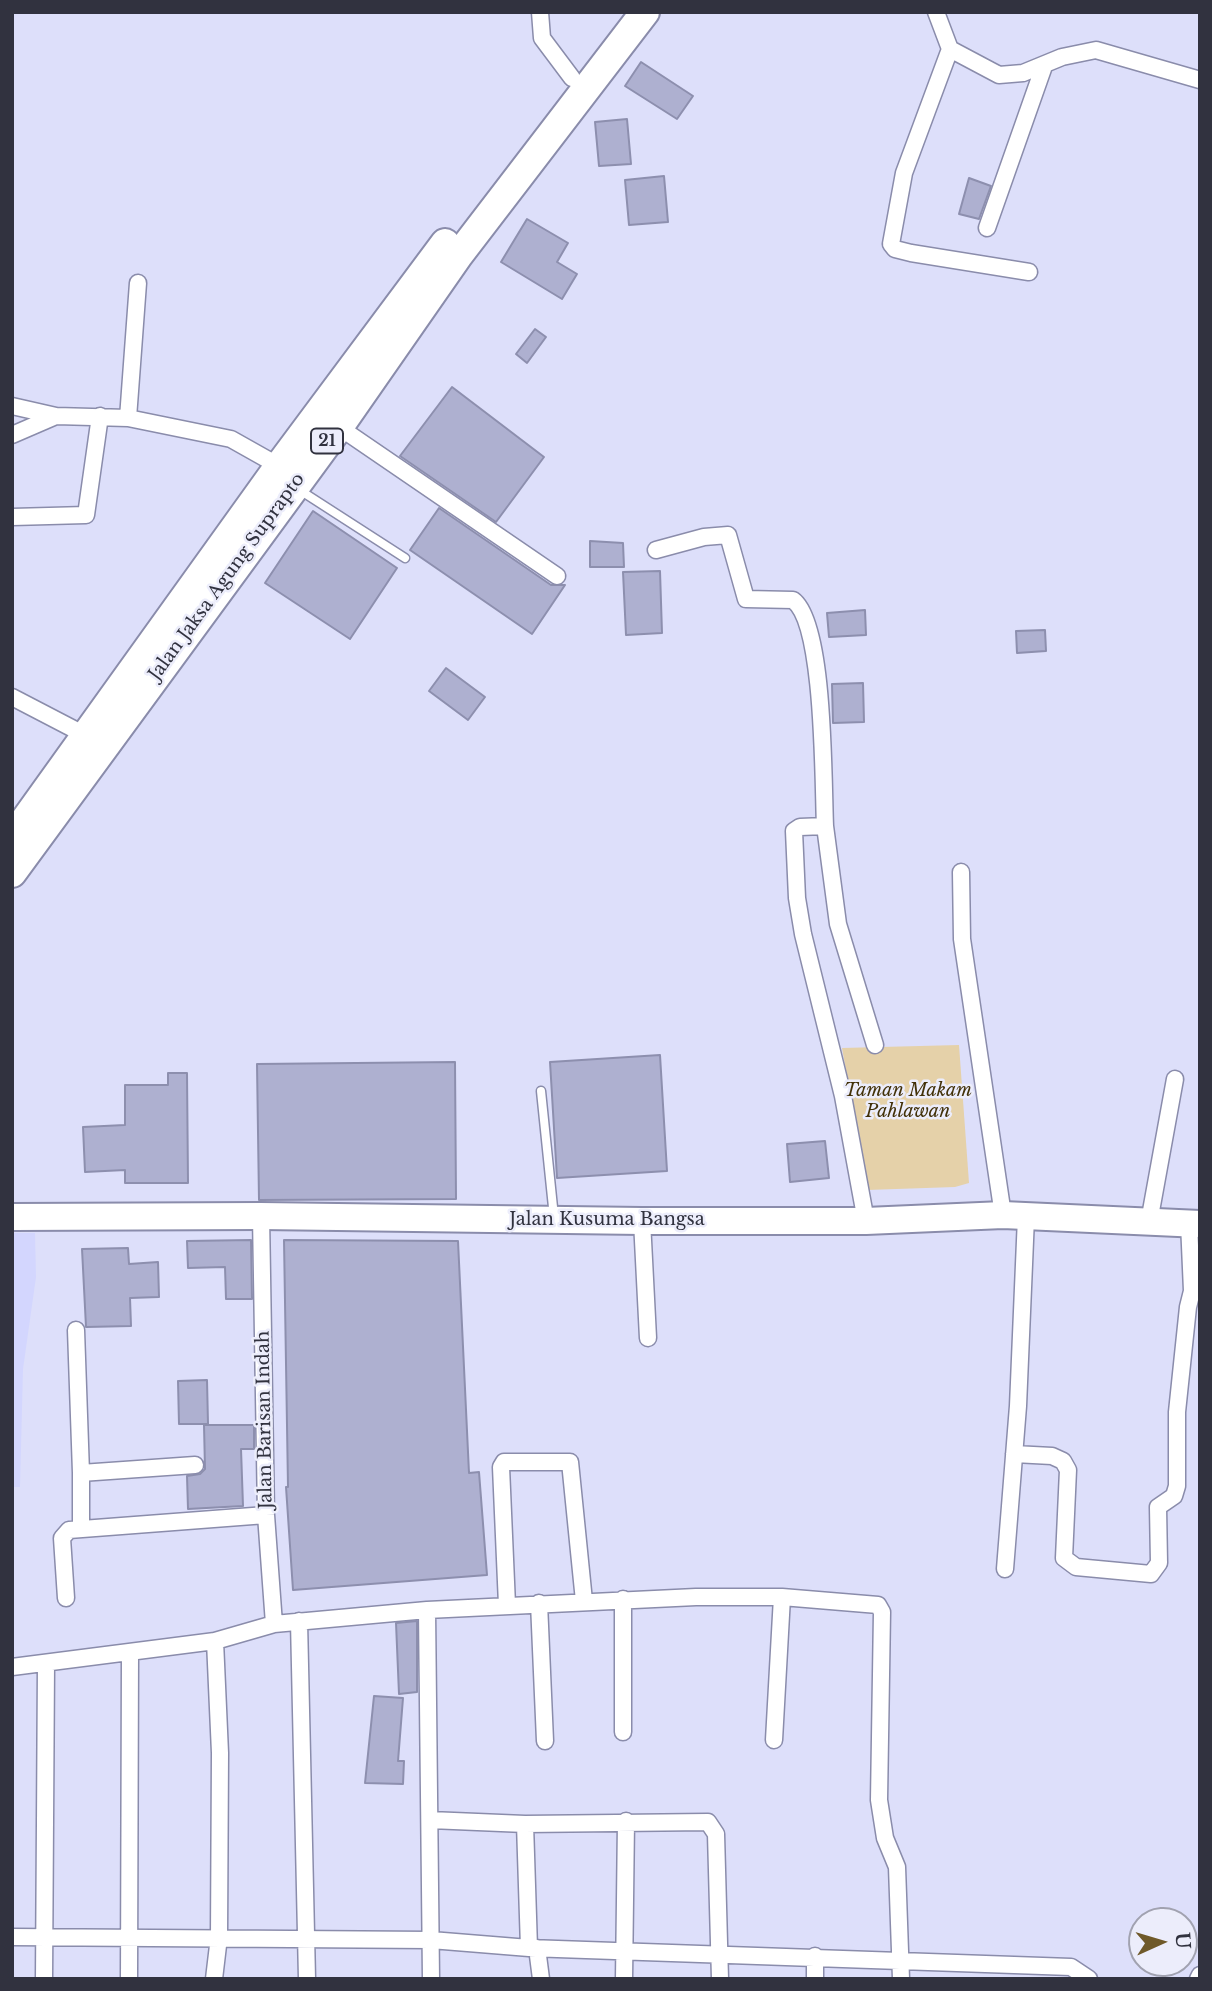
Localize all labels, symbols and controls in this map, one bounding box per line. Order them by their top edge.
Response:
road number: 21 [311,428,343,454]
street label: Jalan Jaksa Agung Suprapto [144,469,310,685]
park label: Taman Makam Pahlawan [844,1080,972,1122]
street label: Jalan Kusuma Bangsa [509,1209,705,1231]
street label: Jalan Barisan Indah [253,1331,277,1509]
north arrow [1128,1907,1198,1977]
text: U [1170,1931,1195,1950]

